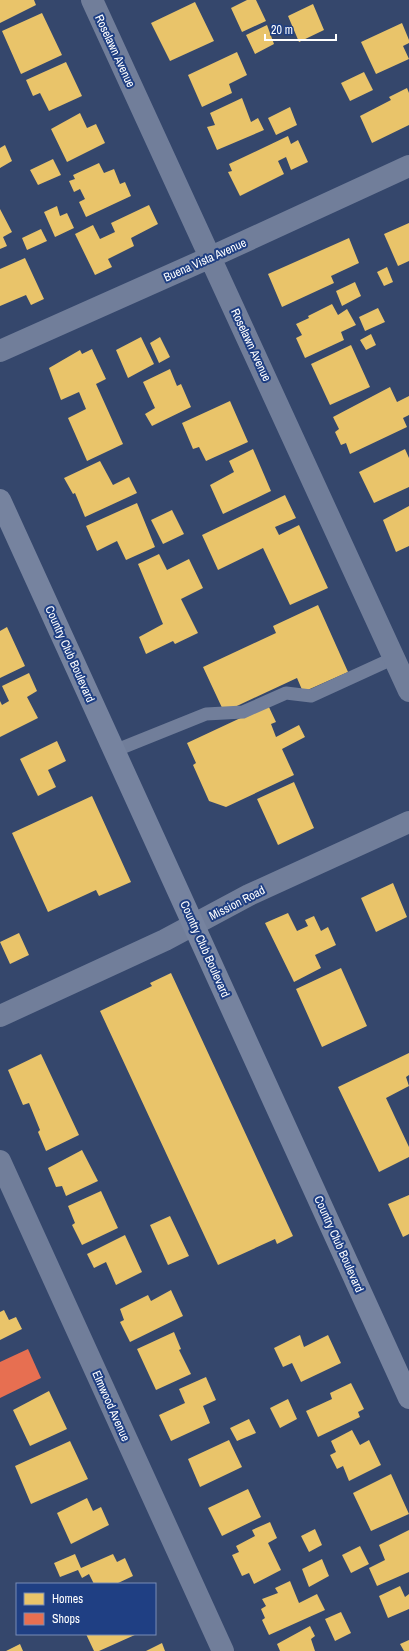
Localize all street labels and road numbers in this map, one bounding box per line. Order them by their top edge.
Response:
street label: Roselawn Avenue [91,12,139,90]
street label: Buena Vista Avenue [161,235,249,285]
street label: Roselawn Avenue [227,306,275,384]
street label: Country Club Boulevard [41,603,99,705]
street label: Mission Road [206,882,268,924]
street label: Country Club Boulevard [176,898,234,1000]
street label: Country Club Boulevard [310,1193,368,1295]
street label: Elmwood Avenue [88,1368,134,1444]

